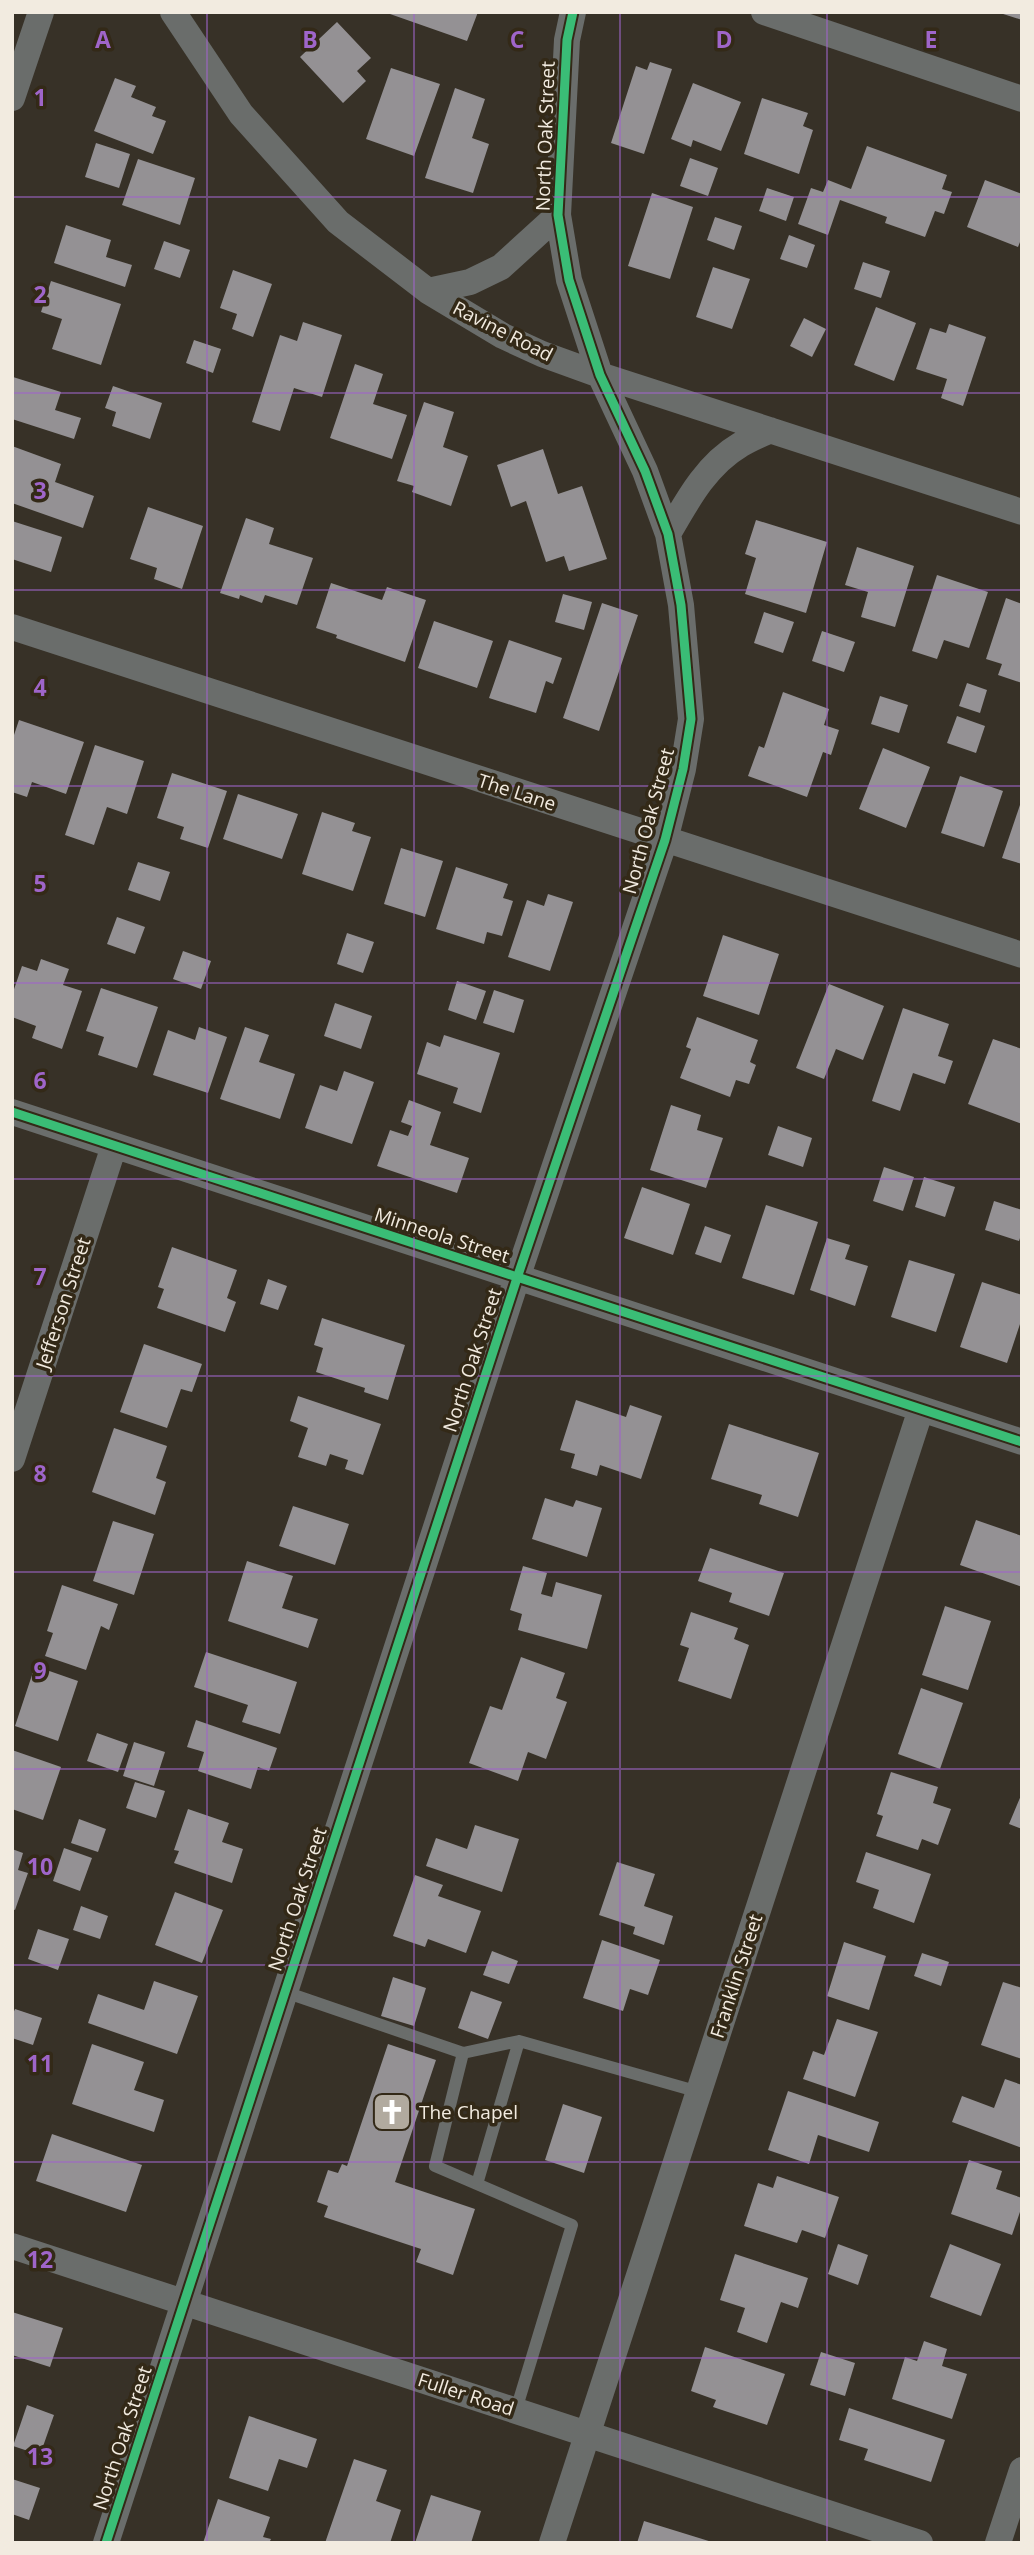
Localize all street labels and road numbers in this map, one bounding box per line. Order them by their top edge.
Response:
street label: North Oak Street [529,60,561,212]
street label: Ravine Road [448,295,558,367]
street label: North Oak Street [616,745,680,897]
street label: The Lane [475,767,559,817]
street label: Minneola Street [371,1201,513,1269]
street label: Jefferson Street [29,1234,97,1374]
street label: North Oak Street [436,1284,508,1435]
street label: North Oak Street [261,1823,333,1974]
street label: Franklin Street [704,1910,768,2041]
street label: North Oak Street [86,2362,158,2513]
street label: Fuller Road [415,2366,517,2422]

